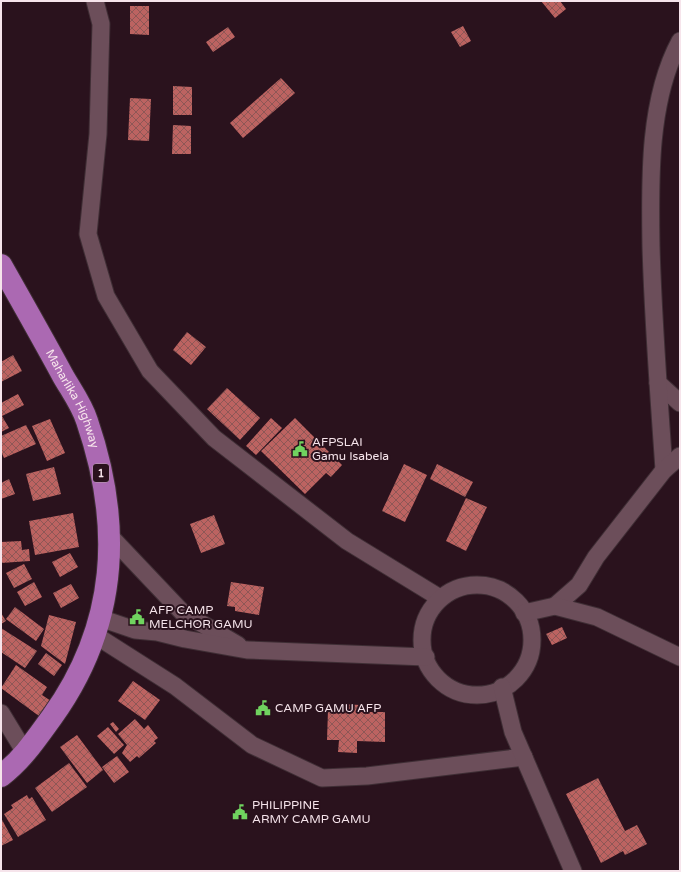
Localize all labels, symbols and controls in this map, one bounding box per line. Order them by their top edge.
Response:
street label: Maharlika Highway [43,347,102,450]
place label: AFPSLAI Gamu Isabela [312,435,389,463]
public building icon: AFPSLAI Gamu Isabela [291,440,309,458]
road number: 1 [93,464,109,482]
place label: AFP CAMP MELCHOR GAMU [149,603,253,631]
public building icon: AFP CAMP MELCHOR GAMU [128,608,146,626]
public building icon: CAMP GAMU AFP [254,699,272,717]
place label: CAMP GAMU AFP [275,701,381,715]
place label: PHILIPPINE ARMY CAMP GAMU [252,798,371,826]
public building icon: PHILIPPINE ARMY CAMP GAMU [231,803,249,821]

